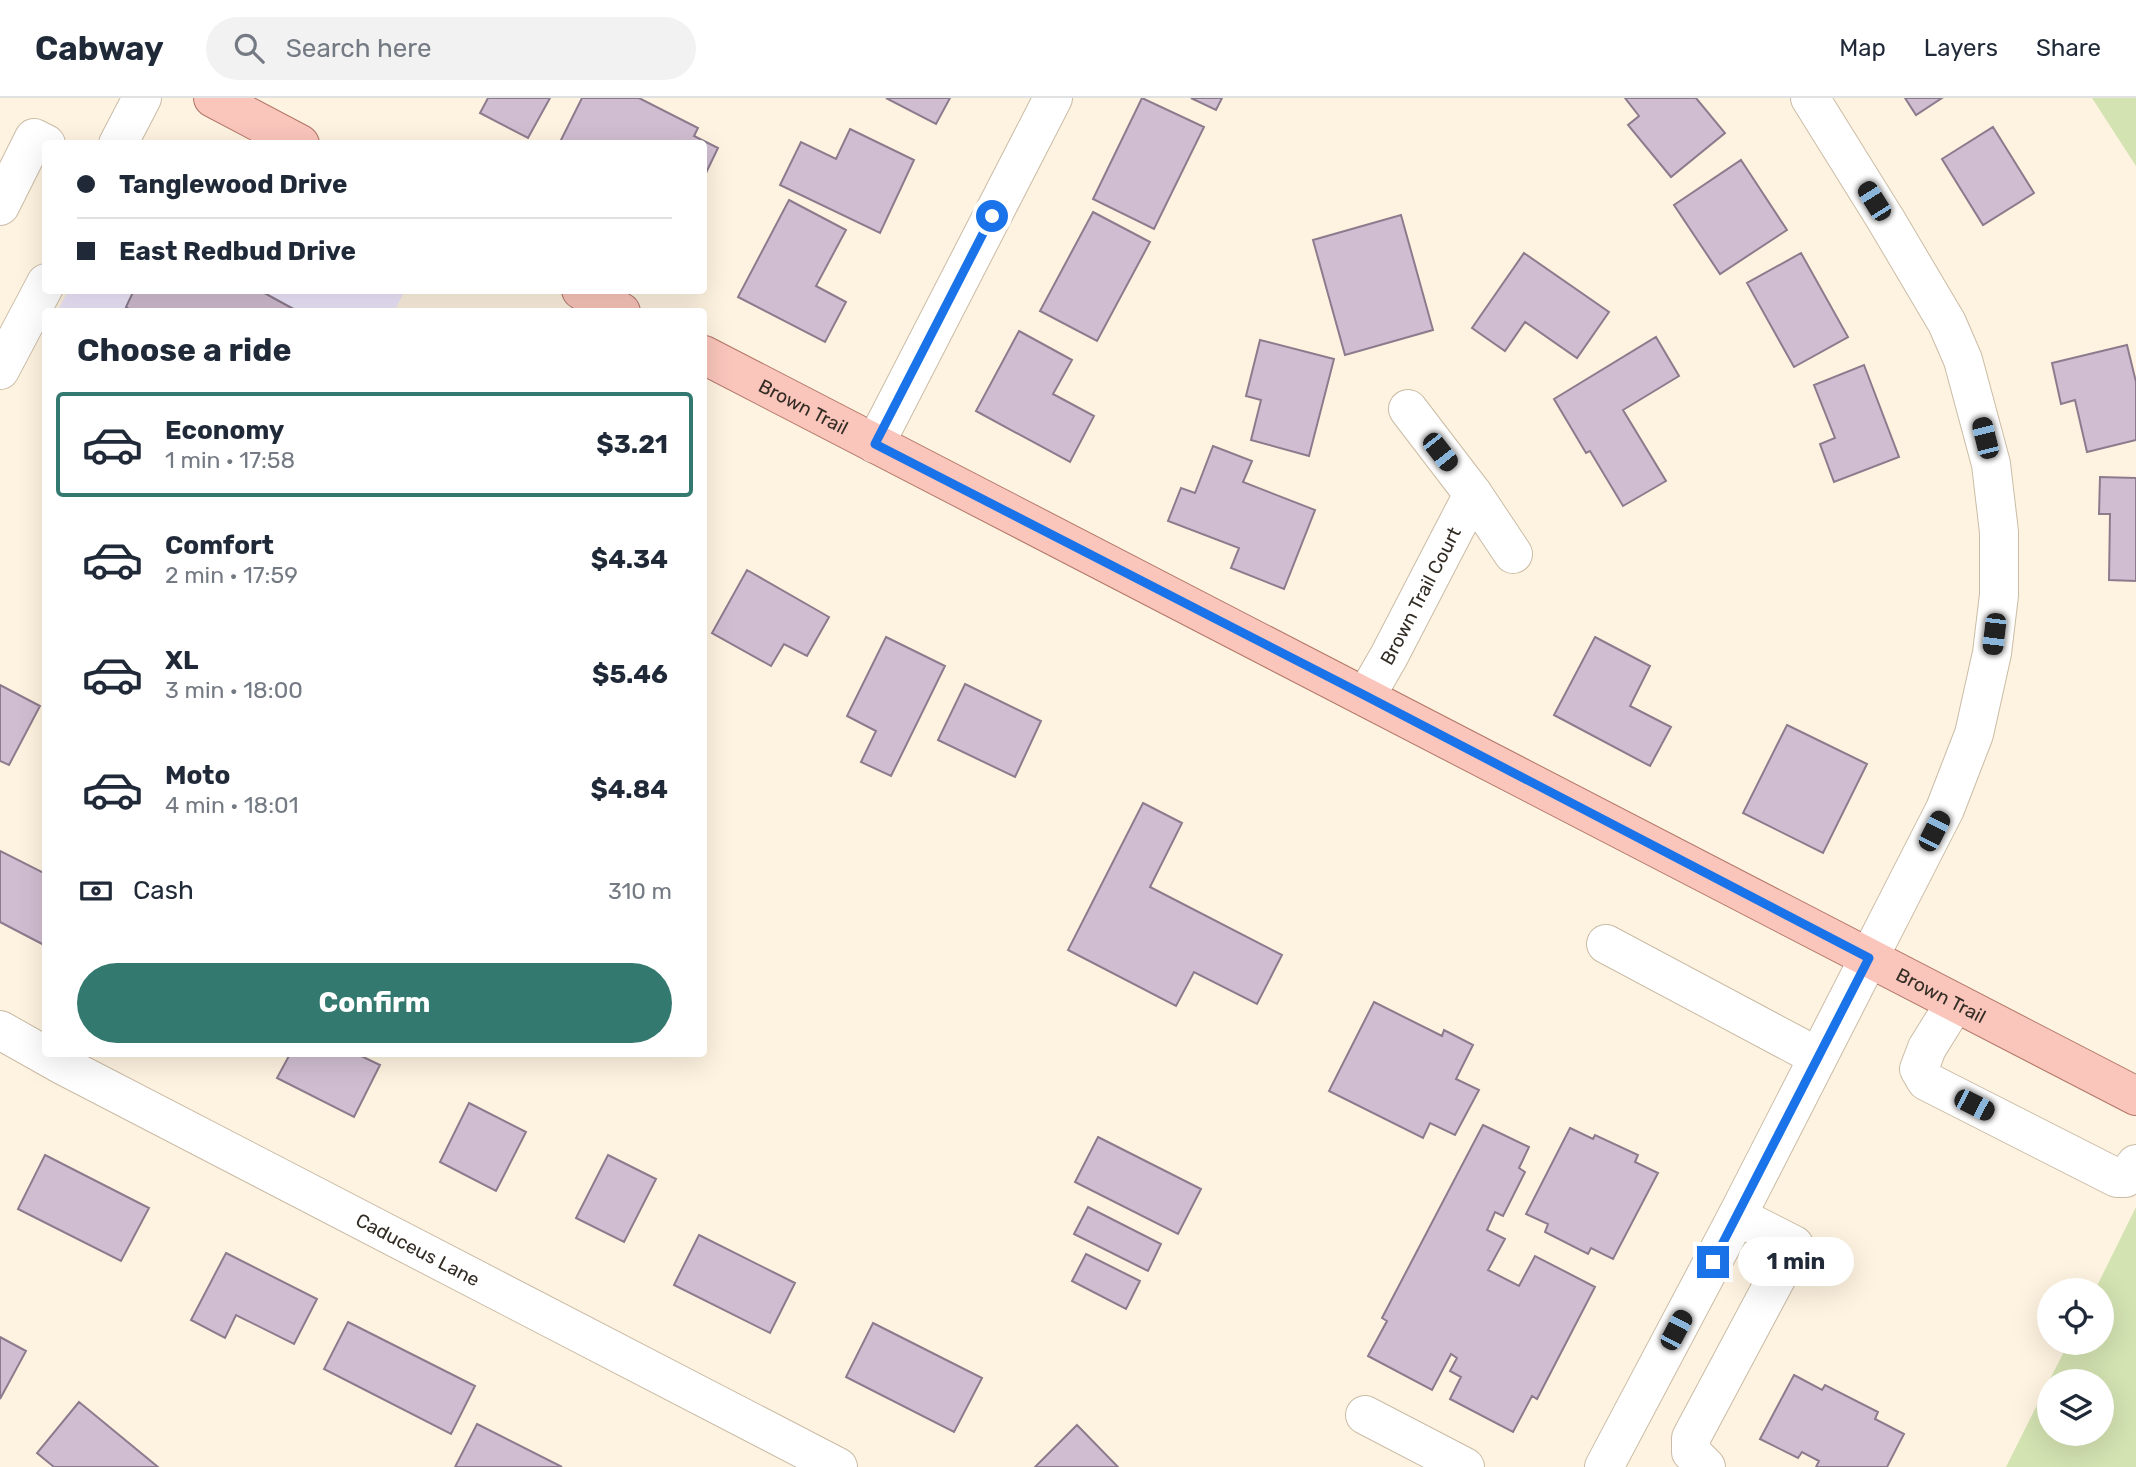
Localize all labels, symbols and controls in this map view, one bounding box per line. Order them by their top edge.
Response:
search box [206,17,696,80]
text: Cabway [35,29,164,68]
icon: search [230,29,268,67]
text: Search here [286,33,432,64]
text: Map [1839,34,1886,62]
text: Layers [1924,34,1998,62]
text: Share [2036,34,2101,62]
text: Tanglewood Drive [119,169,347,200]
car [1854,178,1895,224]
route start [976,200,1008,232]
text: East Redbud Drive [119,236,356,267]
text: Choose a ride [77,331,291,369]
street label: Brown Trail [755,374,852,439]
icon: car [81,413,144,476]
text: Economy [165,415,284,446]
car [1970,415,2001,461]
text: $3.21 [596,429,668,460]
car [1419,429,1462,475]
text: 1 min · 17:58 [165,446,295,474]
street label: Brown Trail Court [1375,523,1466,669]
icon: car [81,528,144,591]
text: Comfort [165,530,274,561]
text: $4.34 [591,544,668,575]
text: 2 min · 17:59 [165,561,298,589]
car [1982,612,2007,656]
icon: car [81,643,144,706]
text: XL [165,645,198,676]
text: $5.46 [592,659,668,690]
text: 3 min · 18:00 [165,676,303,704]
icon: car [81,758,144,821]
text: Moto [165,760,230,791]
text: $4.84 [590,774,668,805]
text: 4 min · 18:01 [165,791,299,819]
car [1916,808,1953,854]
icon: cash [77,872,115,910]
text: Cash [133,875,194,906]
text: 310 m [608,877,672,905]
button: Confirm [77,963,672,1043]
street label: Brown Trail [1893,963,1990,1028]
car [1951,1086,1998,1124]
street label: Caduceus Lane [352,1208,484,1291]
callout: 1 min [1738,1238,1853,1286]
route end [1697,1246,1729,1278]
text: 1 min [1767,1247,1825,1275]
map controls [2037,1278,2114,1446]
button: locate [2037,1278,2114,1355]
car [1657,1307,1696,1353]
button: layers [2037,1369,2114,1446]

